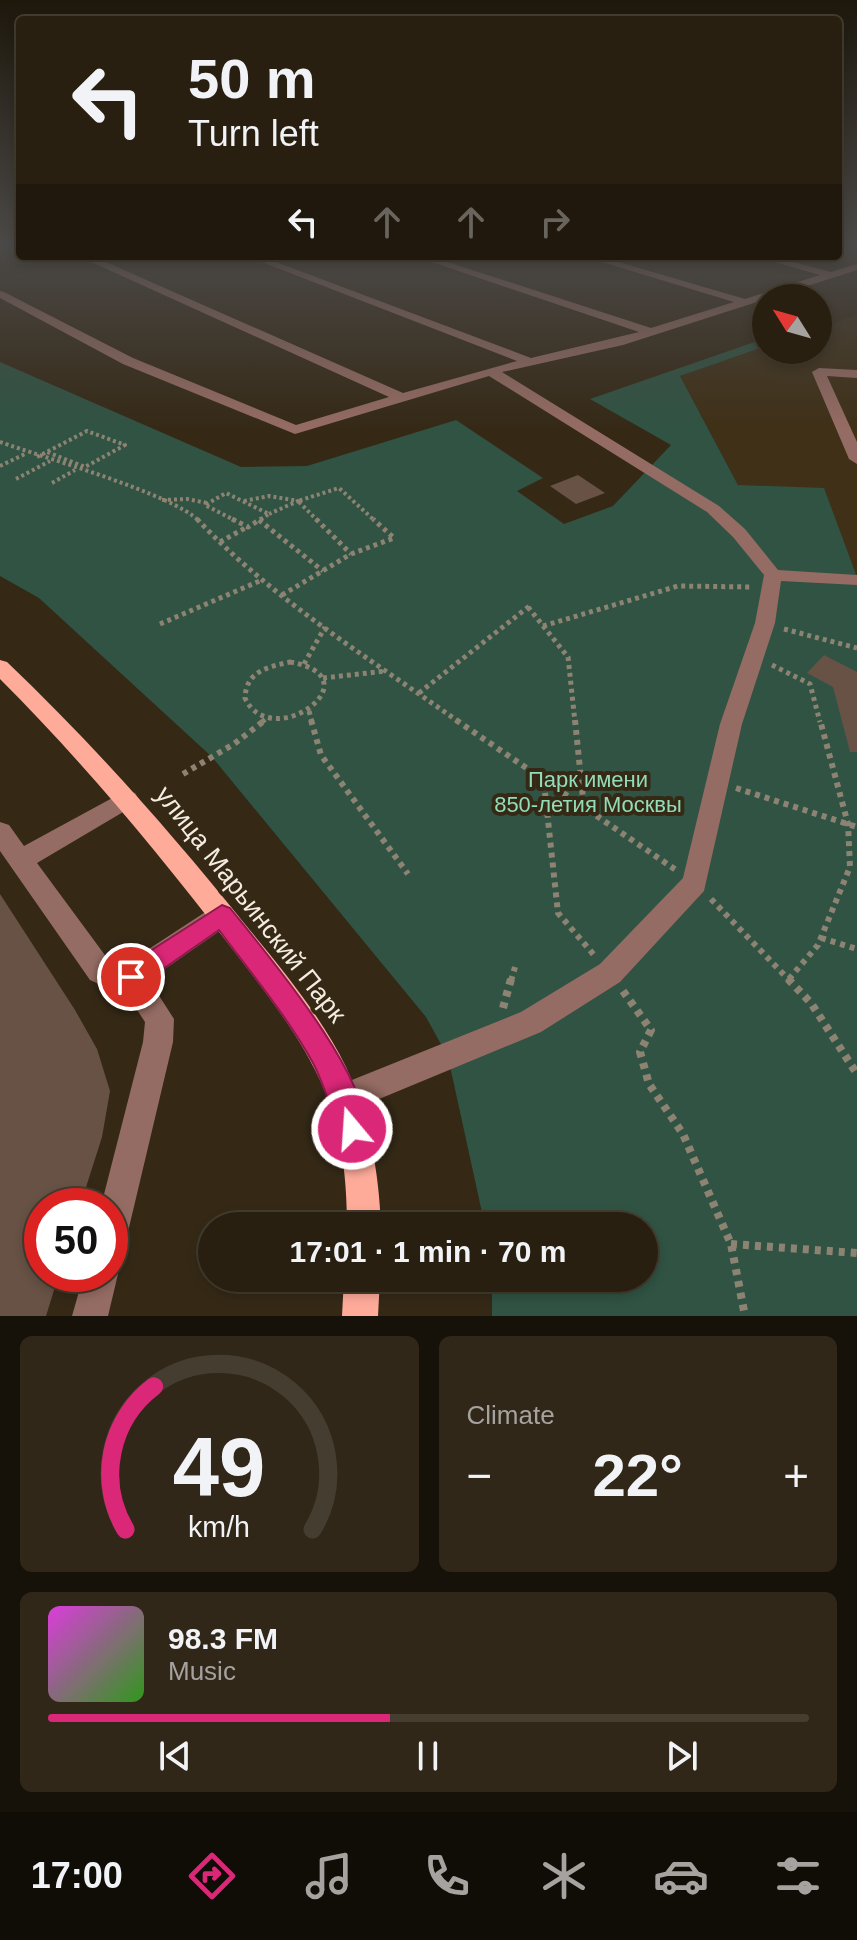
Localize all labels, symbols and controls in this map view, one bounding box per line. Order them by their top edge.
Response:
text: 50 m [188,47,316,110]
icon: left [56,48,160,152]
text: Turn left [188,113,319,154]
icon: left [281,200,325,244]
icon: ahead [365,200,409,244]
icon: ahead [449,200,493,244]
icon: right [533,200,577,244]
north arrow [752,284,832,364]
map controls [752,284,832,364]
park label: Парк имени 850-летия Москвы [494,767,682,817]
street label: улица Марьинский Парк [149,780,353,1029]
pin [97,943,165,1011]
icon: arrive [109,955,153,999]
position arrow [310,1087,394,1171]
speed limit sign: 50 [24,1188,128,1292]
text: 17:01 · 1 min · 70 m [290,1235,566,1268]
text: Climate [467,1400,555,1430]
text: 49 [173,1421,266,1514]
text: 22° [592,1442,683,1509]
text: − [467,1451,492,1500]
text: + [783,1451,809,1500]
text: km/h [188,1511,250,1543]
text: 98.3 FM [168,1622,278,1655]
text: Music [168,1656,236,1686]
icon: previous [153,1734,197,1778]
icon: pause [406,1734,450,1778]
icon: next [660,1734,704,1778]
icon: directions [184,1848,240,1904]
icon: music [301,1848,357,1904]
icon: phone [419,1848,475,1904]
icon: climate [536,1848,592,1904]
icon: car [653,1848,709,1904]
icon: filters [770,1848,826,1904]
text: 17:00 [31,1855,123,1896]

